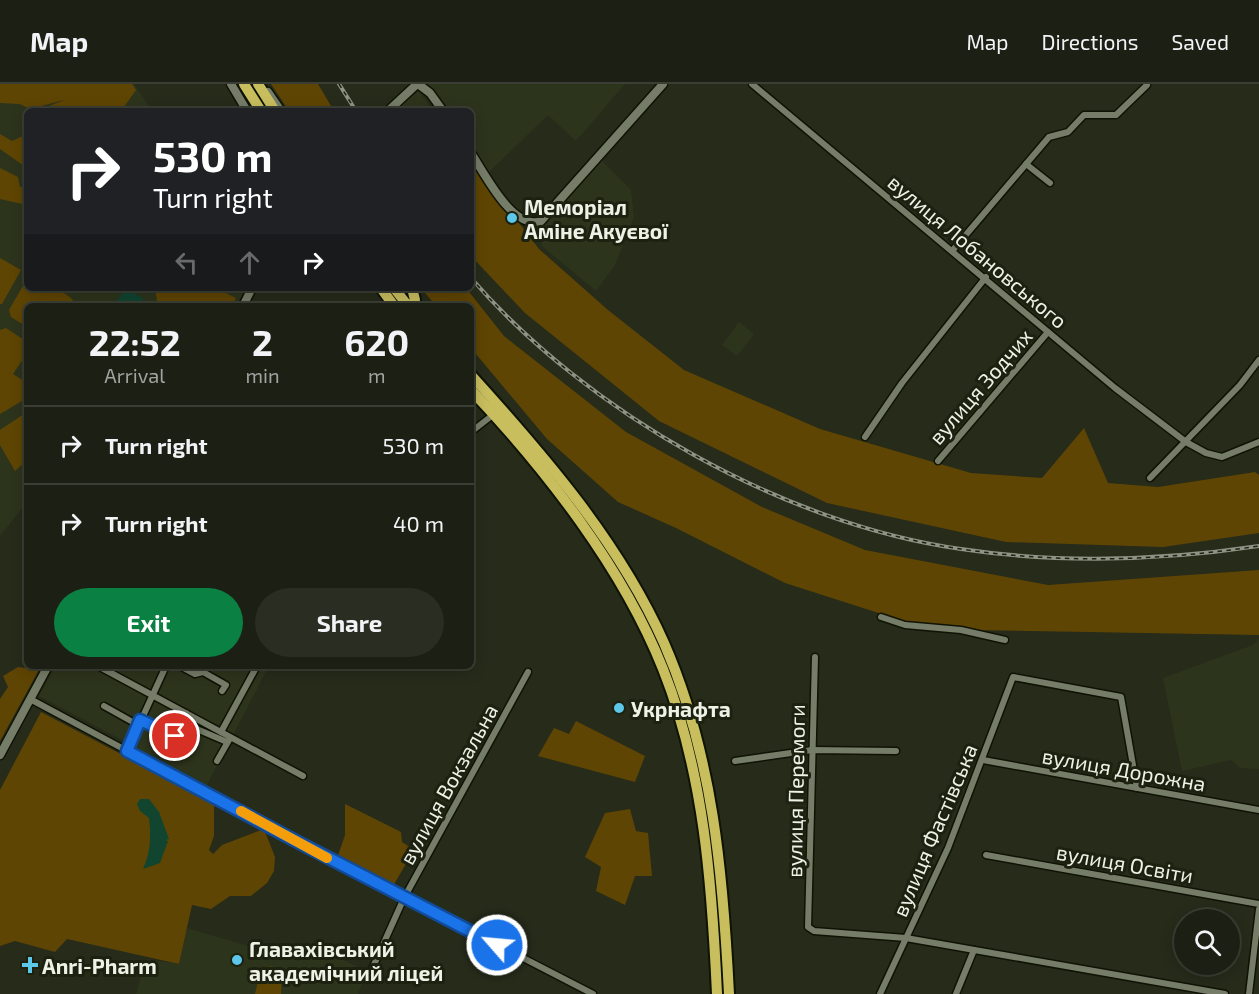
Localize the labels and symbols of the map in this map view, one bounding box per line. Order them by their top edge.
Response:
street label: вулиця Лобановського [883,169,1072,334]
place label: Меморіал Аміне Акуєвої [524,194,669,243]
marker: Меморіал Аміне Акуєвої [505,211,519,225]
street label: вулиця Зодчих [923,323,1038,449]
place label: Укрнафта [631,696,731,721]
street label: вулиця Вокзальна [394,699,503,869]
marker: Укрнафта [612,701,626,715]
street label: вулиця Перемоги [781,704,810,878]
pin [149,710,200,761]
street label: вулиця Фастівська [886,740,983,920]
street label: вулиця Дорожна [1040,742,1208,797]
street label: вулиця Освіти [1054,839,1195,888]
position arrow [465,913,529,977]
place label: Главахівський академічний ліцей [249,936,443,985]
place label: Anri-Pharm [42,953,157,978]
marker: Главахівський академічний ліцей [230,953,244,967]
marker: Anri-Pharm [23,958,37,972]

